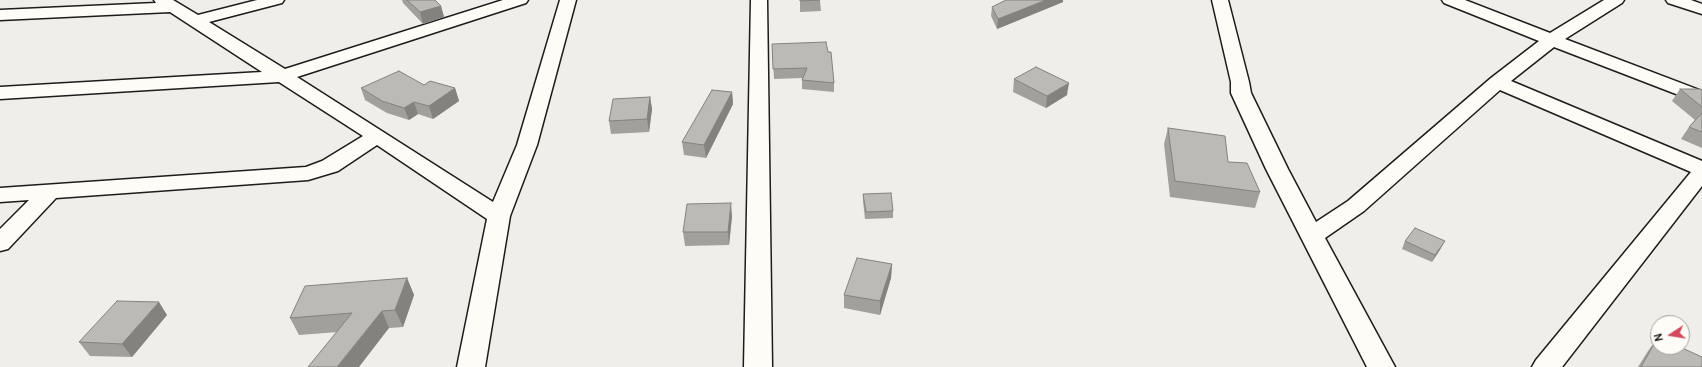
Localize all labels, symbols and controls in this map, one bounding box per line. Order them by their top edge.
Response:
north arrow [1650,315,1690,355]
text: N [1652,332,1666,342]

